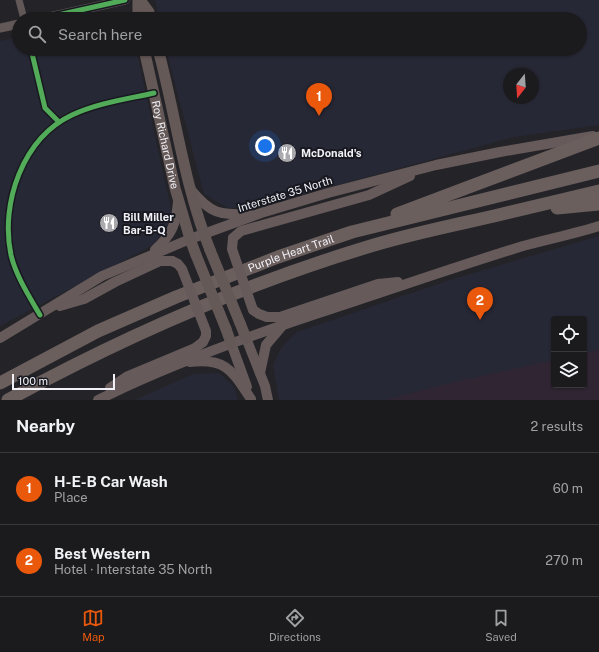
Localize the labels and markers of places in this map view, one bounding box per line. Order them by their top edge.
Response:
pin: 1 [306,83,332,116]
restaurant icon: McDonald's [276,142,298,164]
place label: McDonald's [301,147,362,159]
place label: Bill Miller Bar-B-Q [123,211,174,236]
restaurant icon: Bill Miller Bar-B-Q [98,212,120,234]
pin: 2 [467,287,493,320]

